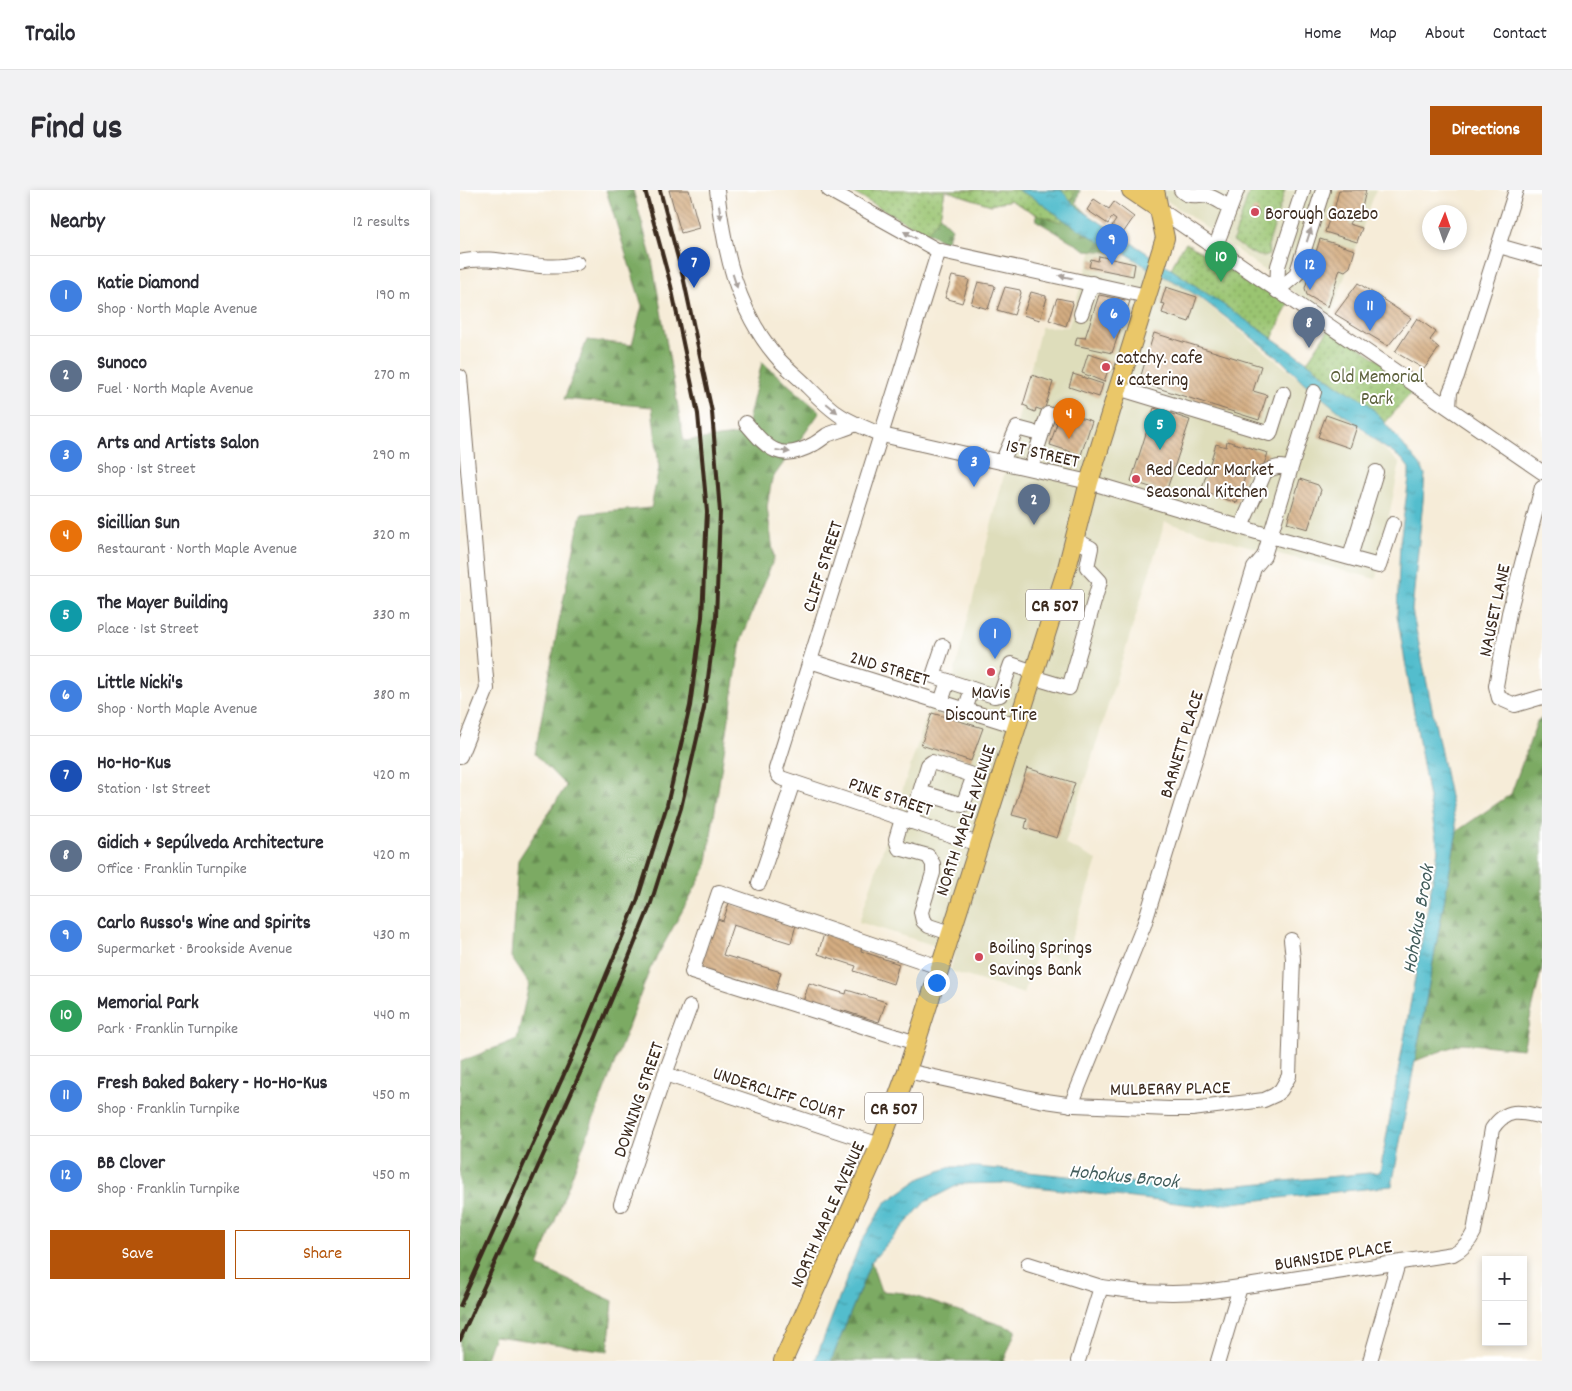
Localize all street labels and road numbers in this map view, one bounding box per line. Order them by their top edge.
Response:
street label: 1ST STREET [1003,434,1082,477]
street label: CLIFF STREET [797,518,852,616]
street label: NAUSET LANE [1473,562,1519,660]
road number: CR 507 [1026,590,1084,620]
street label: 2ND STREET [846,645,932,695]
street label: BARNETT PLACE [1154,688,1213,802]
street label: NORTH MAPLE AVENUE [930,742,1005,900]
street label: PINE STREET [844,771,936,825]
street label: DOWNING STREET [608,1038,673,1161]
street label: UNDERCLIFF COURT [709,1061,848,1129]
street label: MULBERRY PLACE [1110,1076,1231,1105]
road number: CR 507 [865,1092,923,1124]
street label: NORTH MAPLE AVENUE [785,1138,874,1293]
street label: BURNSIDE PLACE [1273,1235,1395,1280]

